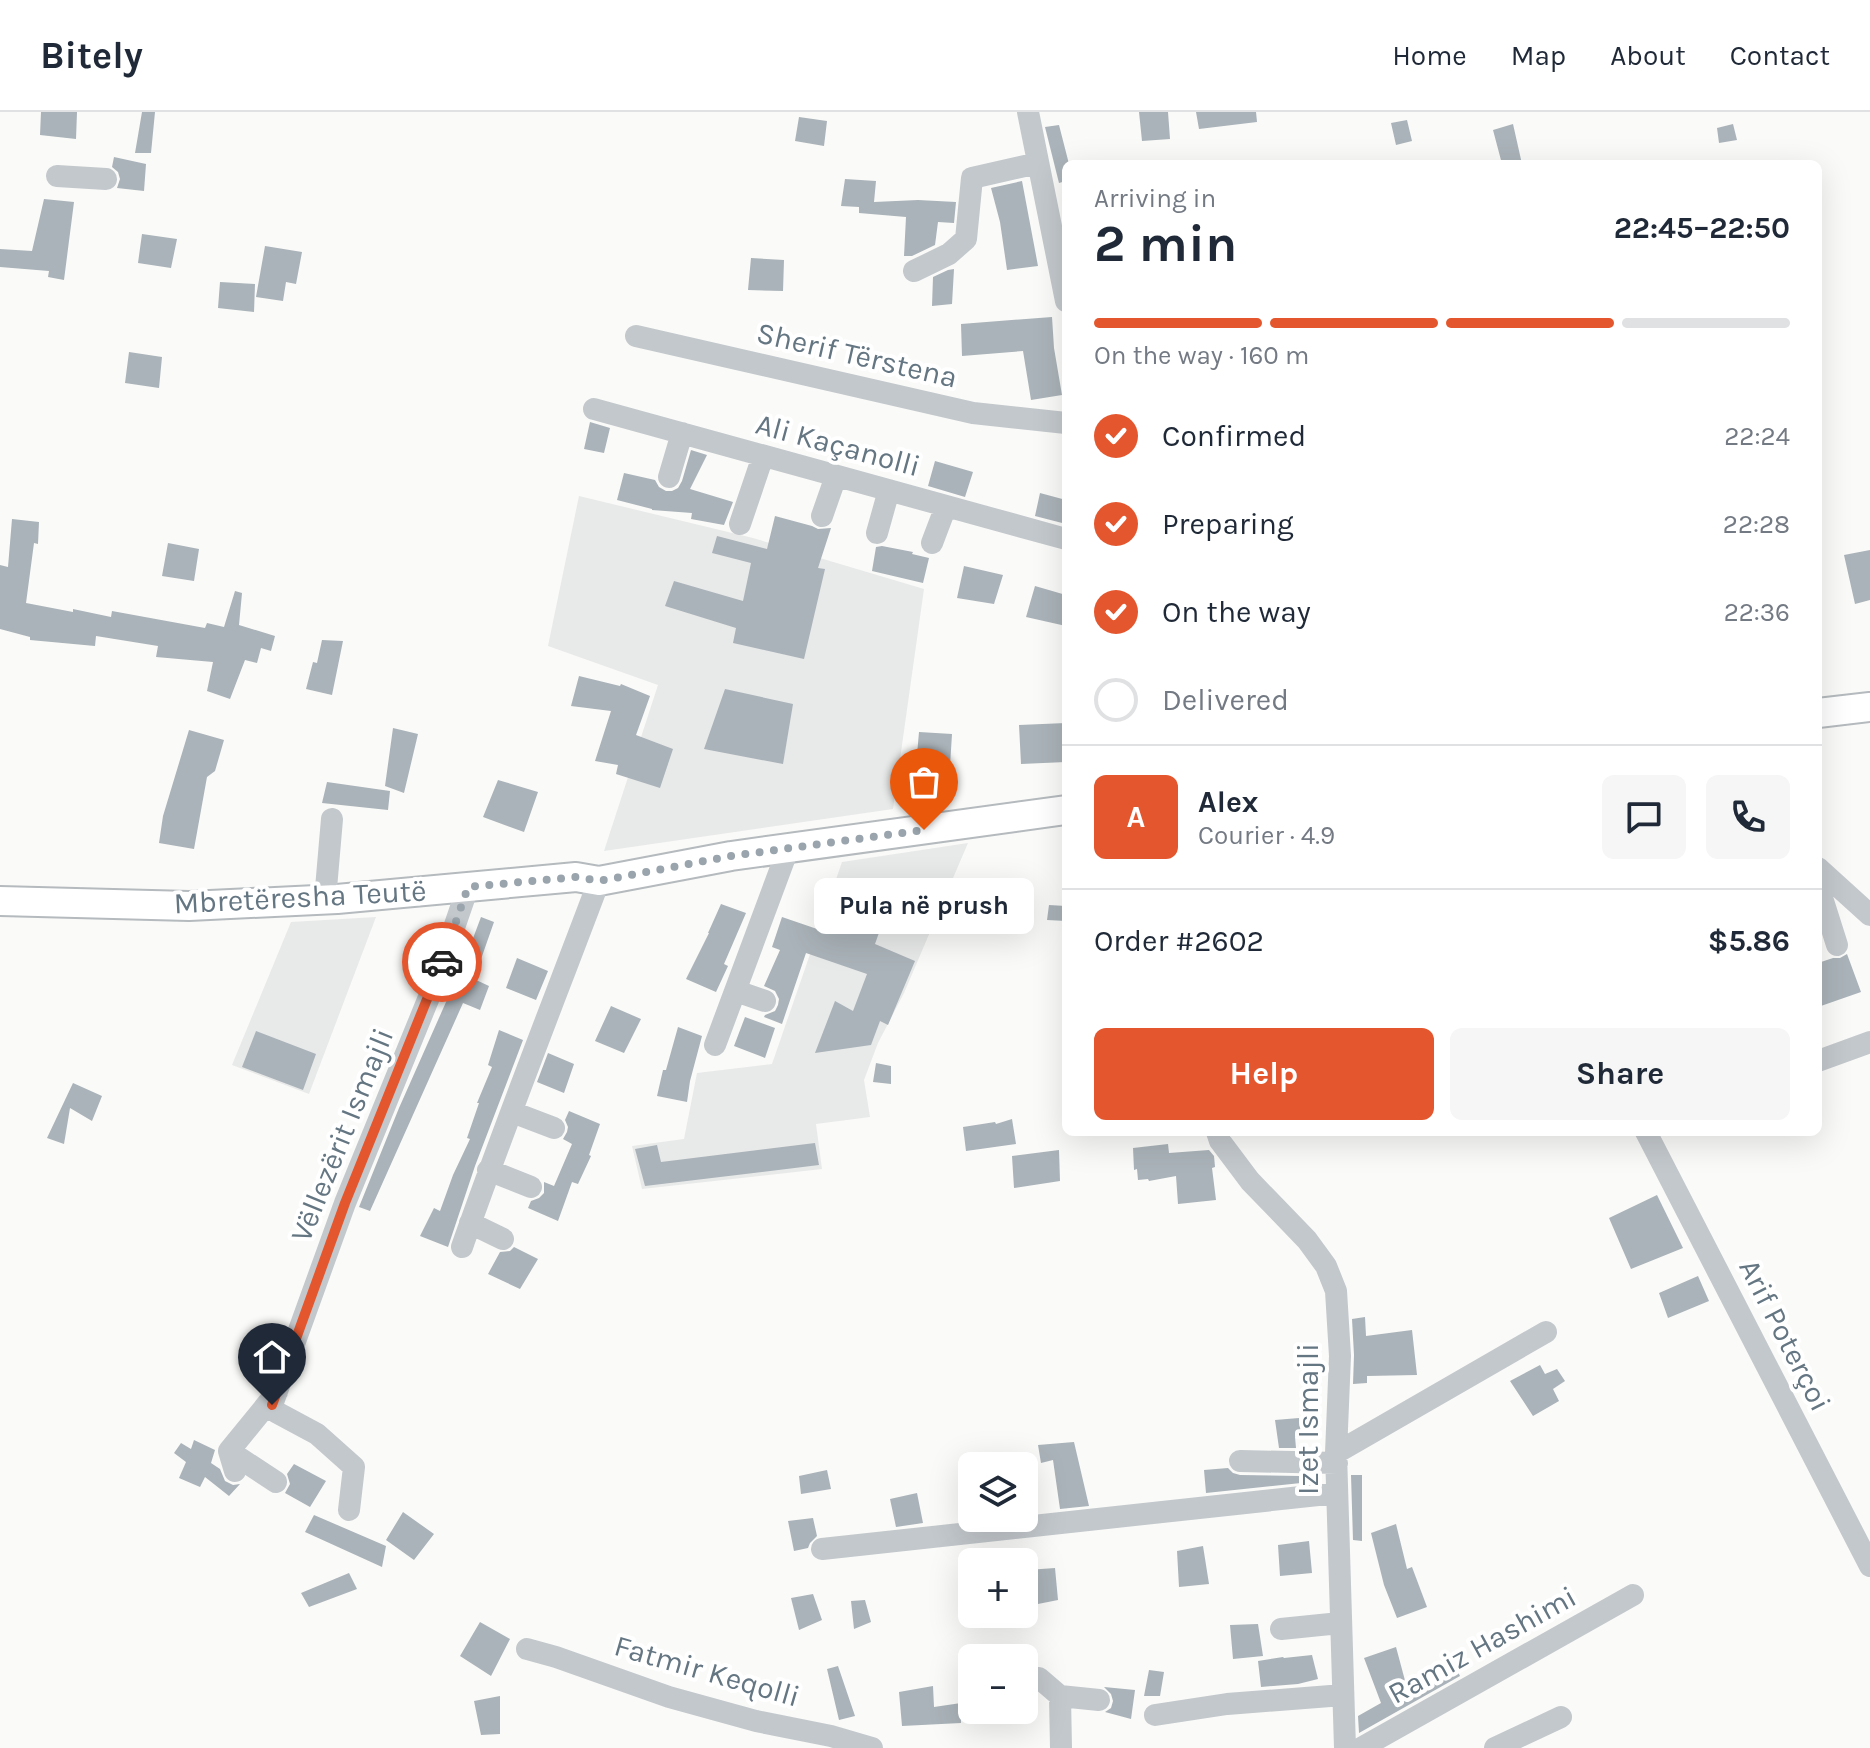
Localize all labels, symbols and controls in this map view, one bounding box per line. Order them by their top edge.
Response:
text: Bitely [40,33,143,78]
text: Home [1392,39,1467,72]
text: Map [1511,39,1566,72]
text: About [1610,39,1686,72]
text: Contact [1730,39,1830,72]
text: Arriving in [1094,183,1216,214]
text: 22:45–22:50 [1614,210,1790,246]
text: 2 min [1094,213,1237,274]
street label: Sherif Tërstena [753,314,961,396]
text: On the way · 160 m [1094,340,1309,371]
street label: Ali Kaçanolli [752,406,924,484]
icon: check [1094,414,1138,458]
text: Confirmed [1162,418,1306,454]
text: 22:24 [1724,421,1790,452]
icon: check [1094,502,1138,546]
text: Preparing [1162,506,1294,542]
text: 22:28 [1723,509,1790,540]
icon: check [1094,590,1138,634]
text: On the way [1162,594,1311,630]
text: 22:36 [1724,597,1790,628]
text: Delivered [1162,682,1289,718]
pin [890,748,958,830]
icon: bag [902,760,946,804]
button: chat [1602,775,1686,859]
button: phone [1706,775,1790,859]
text: Alex [1198,784,1258,820]
text: A [1127,799,1145,835]
text: Courier · 4.9 [1198,820,1335,851]
street label: Mbretëresha Teutë [173,872,427,922]
callout: Pula në prush [814,878,1034,934]
text: Pula në prush [839,890,1009,921]
courier [402,922,482,1002]
text: Order #2602 [1094,923,1264,959]
text: $5.86 [1708,923,1790,959]
icon: car [420,940,464,984]
street label: Vëllezërit Ismajli [283,1023,401,1247]
button: Help [1094,1028,1434,1120]
button: Share [1450,1028,1790,1120]
street label: Arif Poterçoi [1731,1253,1839,1417]
pin [238,1323,306,1405]
icon: home [250,1335,294,1379]
street label: Izet Ismajli [1290,1343,1326,1495]
map controls [958,1452,1038,1724]
button: layers [958,1452,1038,1532]
button: + [958,1548,1038,1628]
street label: Ramiz Hashimi [1382,1578,1582,1712]
street label: Fatmir Keqolli [610,1627,804,1715]
button: − [958,1644,1038,1724]

